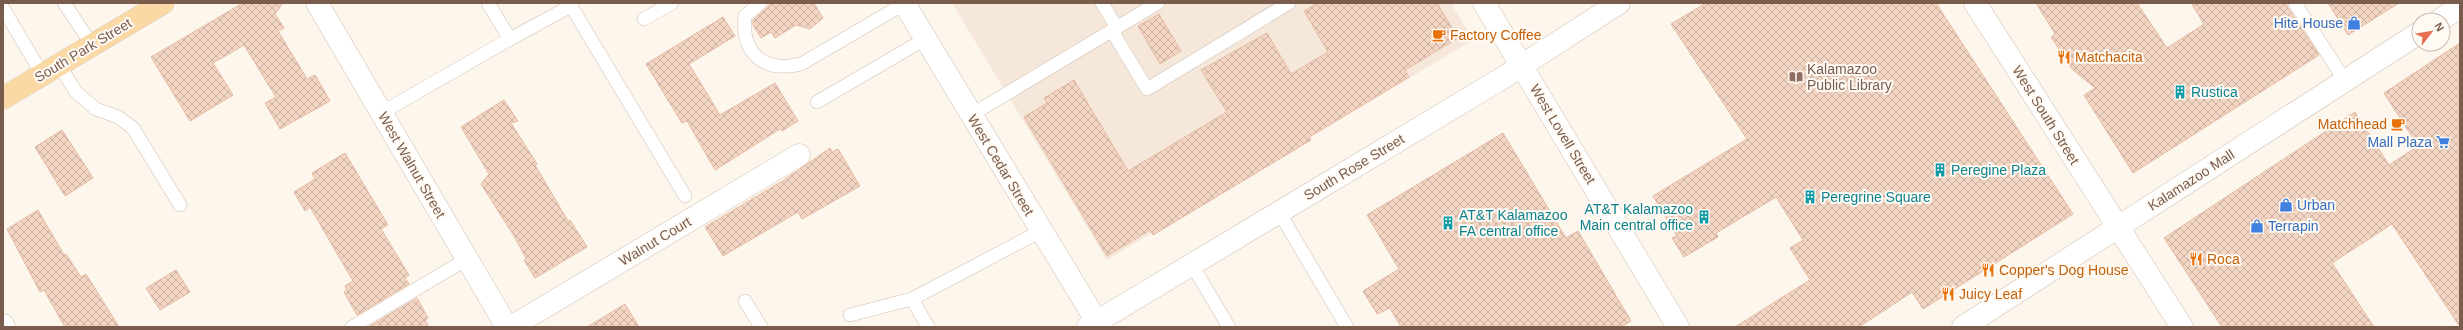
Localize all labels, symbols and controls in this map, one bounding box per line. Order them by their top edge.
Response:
north arrow [2411,12,2451,52]
street label: South Park Street [32,15,135,85]
place label: Hite House [2274,15,2343,31]
shop icon: Hite House [2346,15,2362,31]
text: N [2432,20,2447,33]
cafe icon: Factory Coffee [1431,27,1447,43]
place label: Factory Coffee [1450,27,1542,43]
restaurant icon: Matchacita [2056,49,2072,65]
place label: Matchacita [2075,49,2143,65]
place label: Kalamazoo Public Library [1807,61,1892,93]
street label: West South Street [2009,63,2083,167]
library icon: Kalamazoo Public Library [1788,69,1804,85]
street label: West Lovell Street [1527,81,1599,187]
building icon: Rustica [2172,84,2188,100]
place label: Rustica [2191,84,2238,100]
street label: West Walnut Street [375,109,449,221]
street label: West Cedar Street [965,112,1038,218]
place label: Matchhead [2318,116,2387,132]
cafe icon: Matchhead [2390,116,2406,132]
street label: South Rose Street [1301,131,1407,203]
place label: Mall Plaza [2367,134,2432,150]
supermarket icon: Mall Plaza [2435,134,2451,150]
street label: Kalamazoo Mall [2145,146,2237,214]
building icon: Peregine Plaza [1932,162,1948,178]
place label: Peregine Plaza [1951,162,2046,178]
building icon: Peregrine Square [1802,189,1818,205]
place label: Peregrine Square [1821,189,1931,205]
shop icon: Urban [2278,197,2294,213]
place label: Urban [2297,197,2335,213]
place label: AT&T Kalamazoo Main central office [1580,201,1693,233]
place label: AT&T Kalamazoo FA central office [1459,207,1568,239]
building icon: AT&T Kalamazoo Main central office [1696,209,1712,225]
street label: Walnut Court [616,213,694,269]
building icon: AT&T Kalamazoo FA central office [1440,215,1456,231]
shop icon: Terrapin [2249,218,2265,234]
place label: Terrapin [2268,218,2319,234]
restaurant icon: Roca [2188,251,2204,267]
place label: Roca [2207,251,2240,267]
restaurant icon: Copper's Dog House [1980,262,1996,278]
place label: Copper's Dog House [1999,262,2129,278]
restaurant icon: Juicy Leaf [1940,286,1956,302]
place label: Juicy Leaf [1959,286,2022,302]

